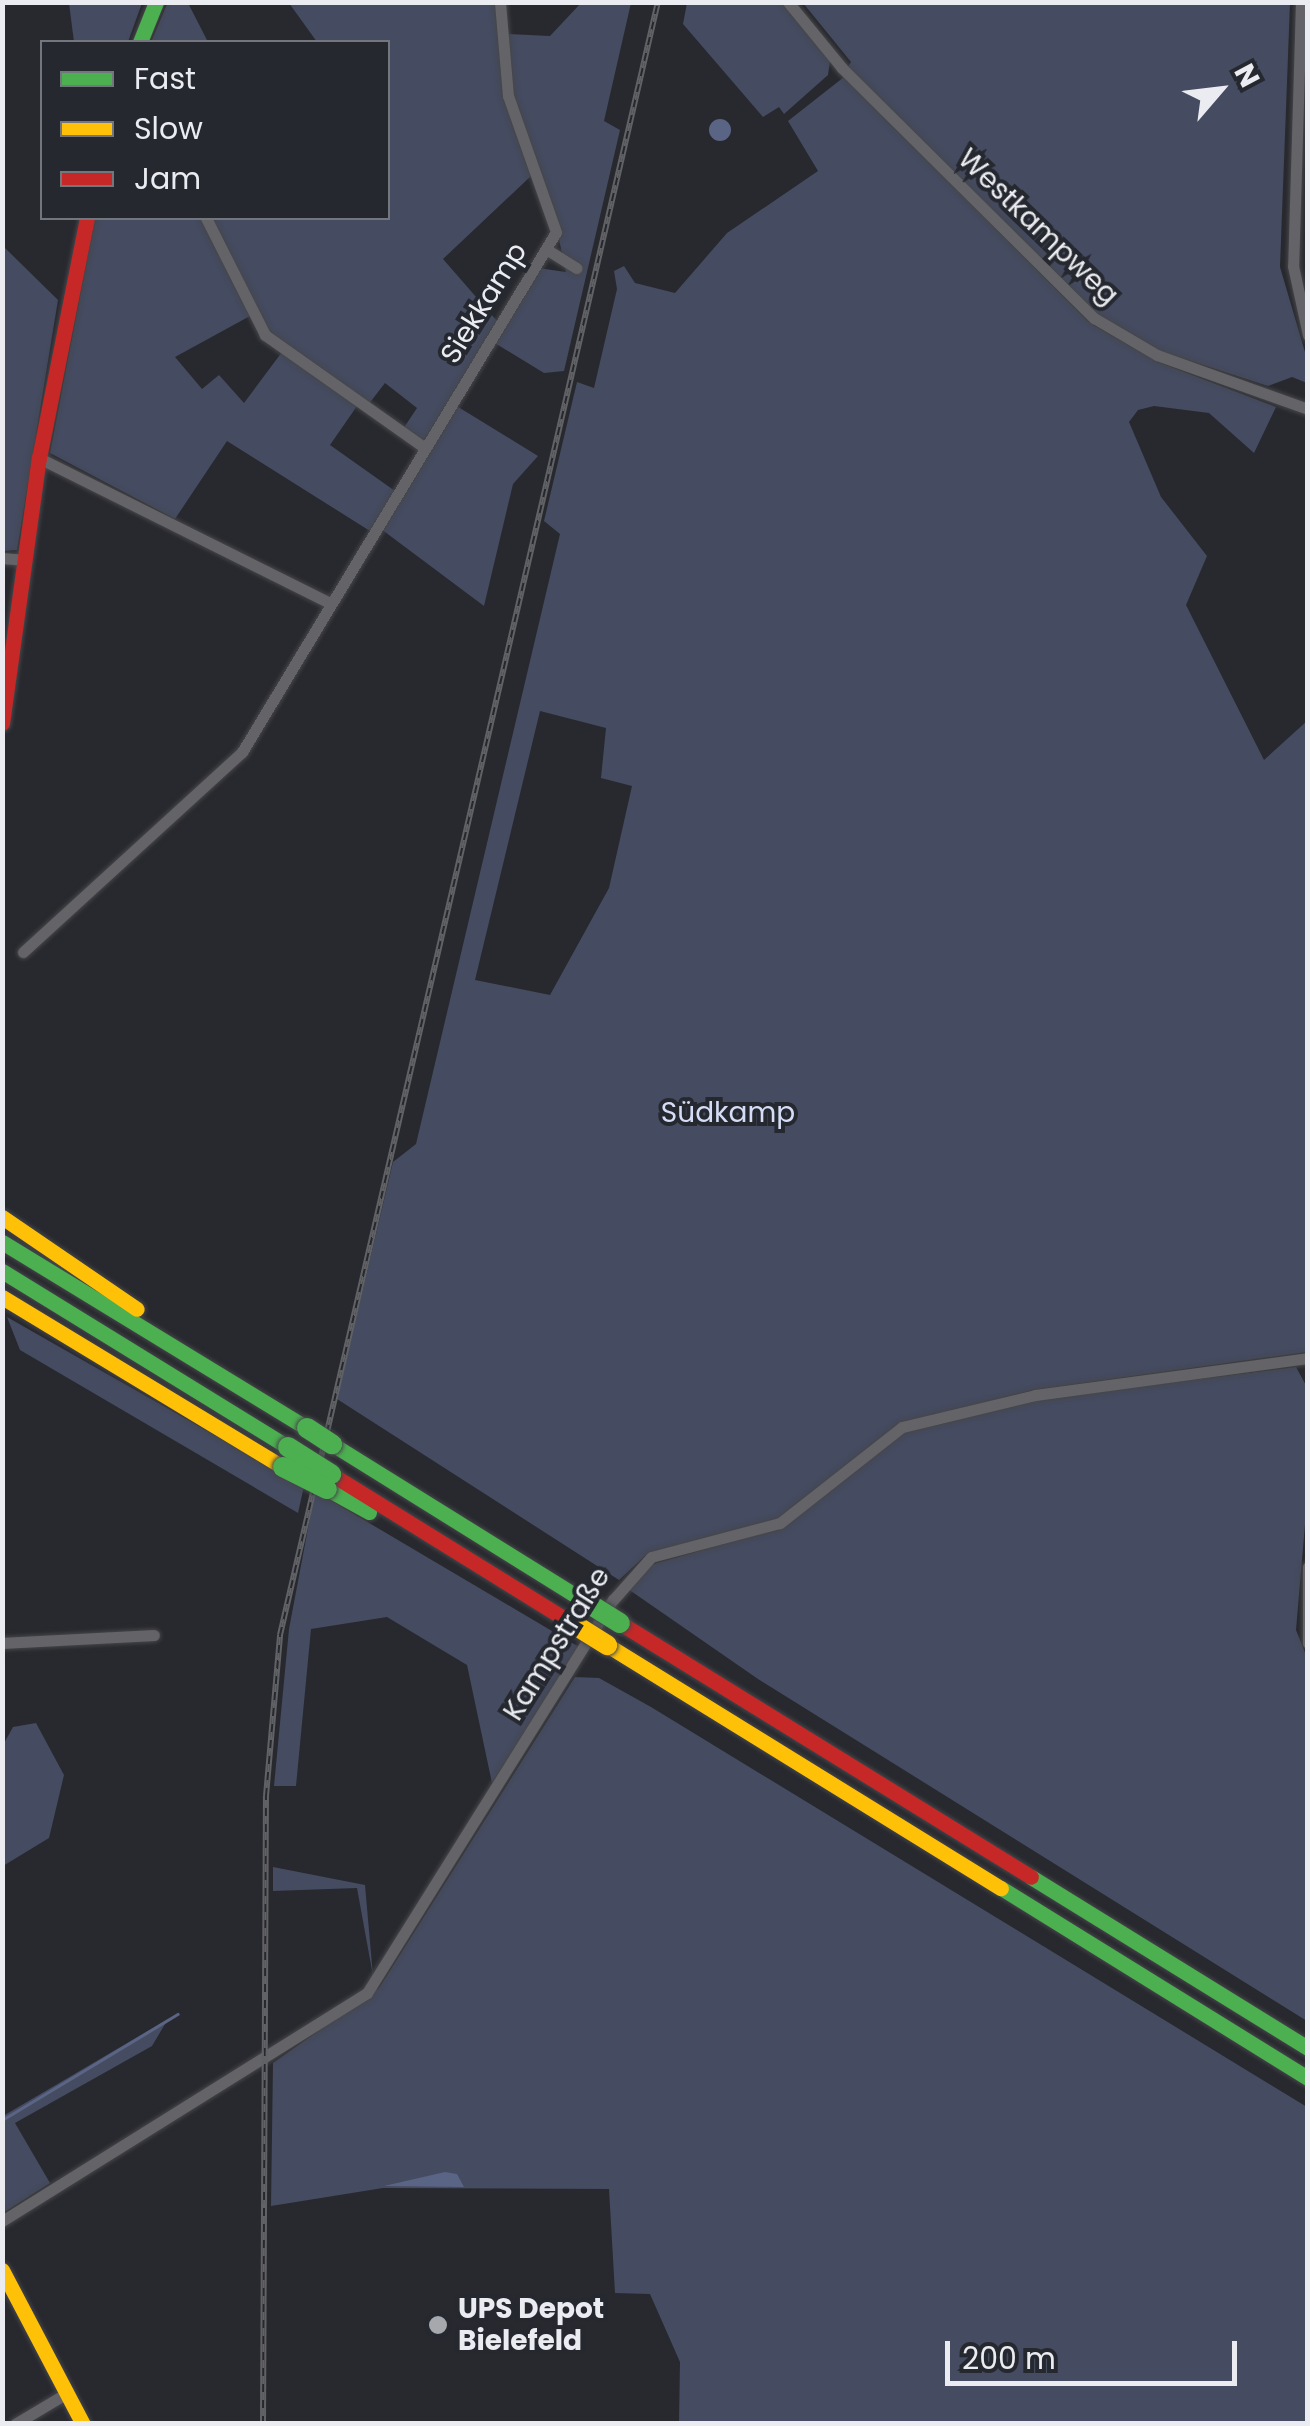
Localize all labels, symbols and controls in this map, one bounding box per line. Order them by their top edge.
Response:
legend [40,40,390,220]
north arrow [1170,40,1270,140]
text: Fast [134,57,196,100]
text: N [1225,57,1269,94]
text: Slow [134,107,203,150]
street label: Westkampweg [951,142,1125,312]
text: Jam [134,157,201,200]
street label: Siekkamp [434,236,534,370]
park label: Südkamp [661,1096,795,1130]
street label: Kampstraße [497,1561,617,1727]
place label: UPS Depot Bielefeld [458,2292,604,2358]
marker: UPS Depot Bielefeld [427,2314,449,2336]
scale bar [950,2321,1242,2383]
text: 200 m [962,2337,1056,2380]

